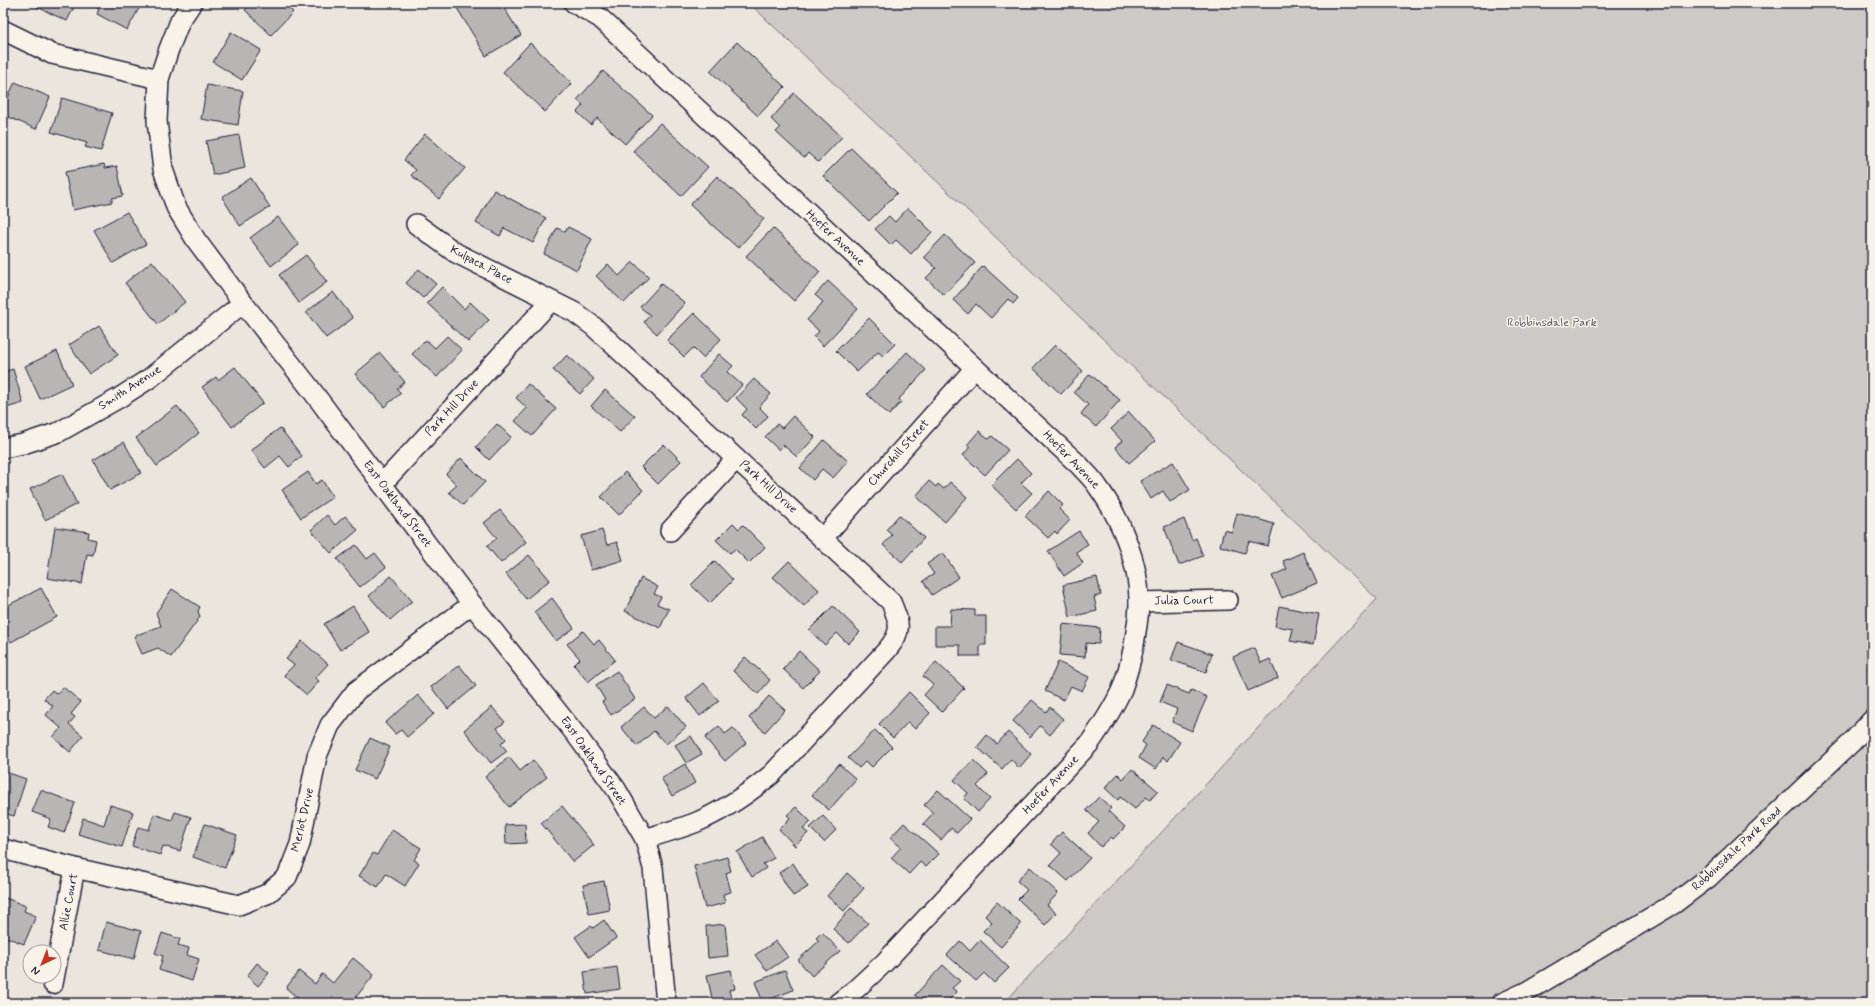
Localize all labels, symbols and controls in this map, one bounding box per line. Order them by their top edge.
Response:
street label: Hoefer Avenue [802,206,868,270]
street label: Kulpaca Place [447,242,515,288]
park label: Robbinsdale Park [1507,315,1597,331]
street label: Smith Avenue [96,362,165,414]
street label: Park Hill Drive [421,376,483,440]
street label: Churchill Street [865,416,934,490]
street label: Hoefer Avenue [1039,427,1103,493]
street label: East Oakland Street [359,457,435,551]
street label: Park Hill Drive [736,457,800,517]
street label: Julia Court [1154,592,1214,610]
street label: East Oakland Street [556,713,630,809]
street label: Hoefer Avenue [1019,752,1083,818]
street label: Merlot Drive [288,786,318,854]
street label: Robbinsdale Park Road [1689,803,1785,895]
street label: Allie Court [56,872,82,932]
north arrow [22,944,62,984]
text: N [28,963,43,978]

